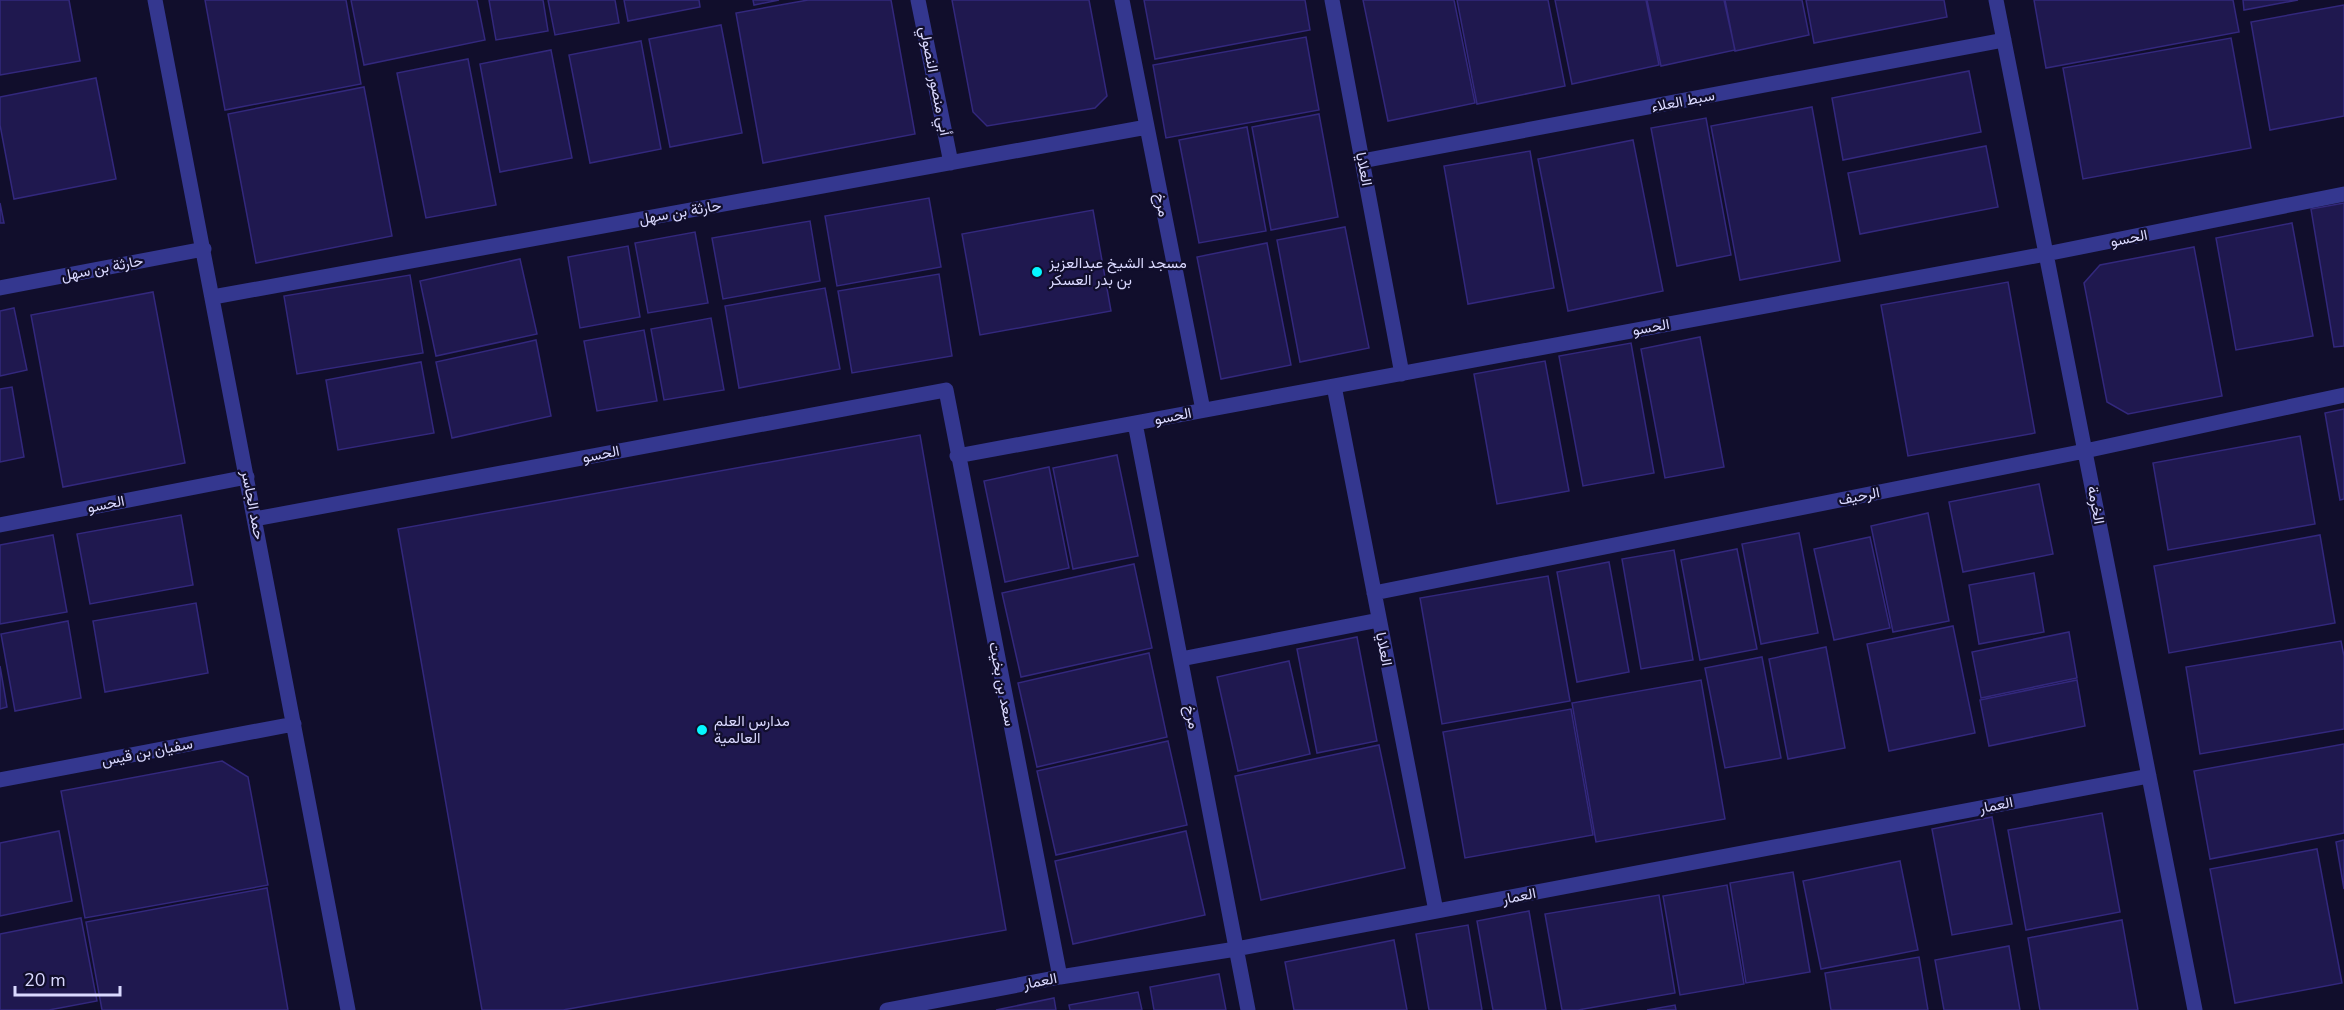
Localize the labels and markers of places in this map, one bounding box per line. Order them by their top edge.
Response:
place label: مسجد الشيخ عبدالعزيز بن بدر العسكر [1048,253,1187,290]
marker: مسجد الشيخ عبدالعزيز بن بدر العسكر [1030,265,1044,279]
place label: مدارس العلم العالمية [714,711,790,748]
marker: مدارس العلم العالمية [695,723,709,737]

